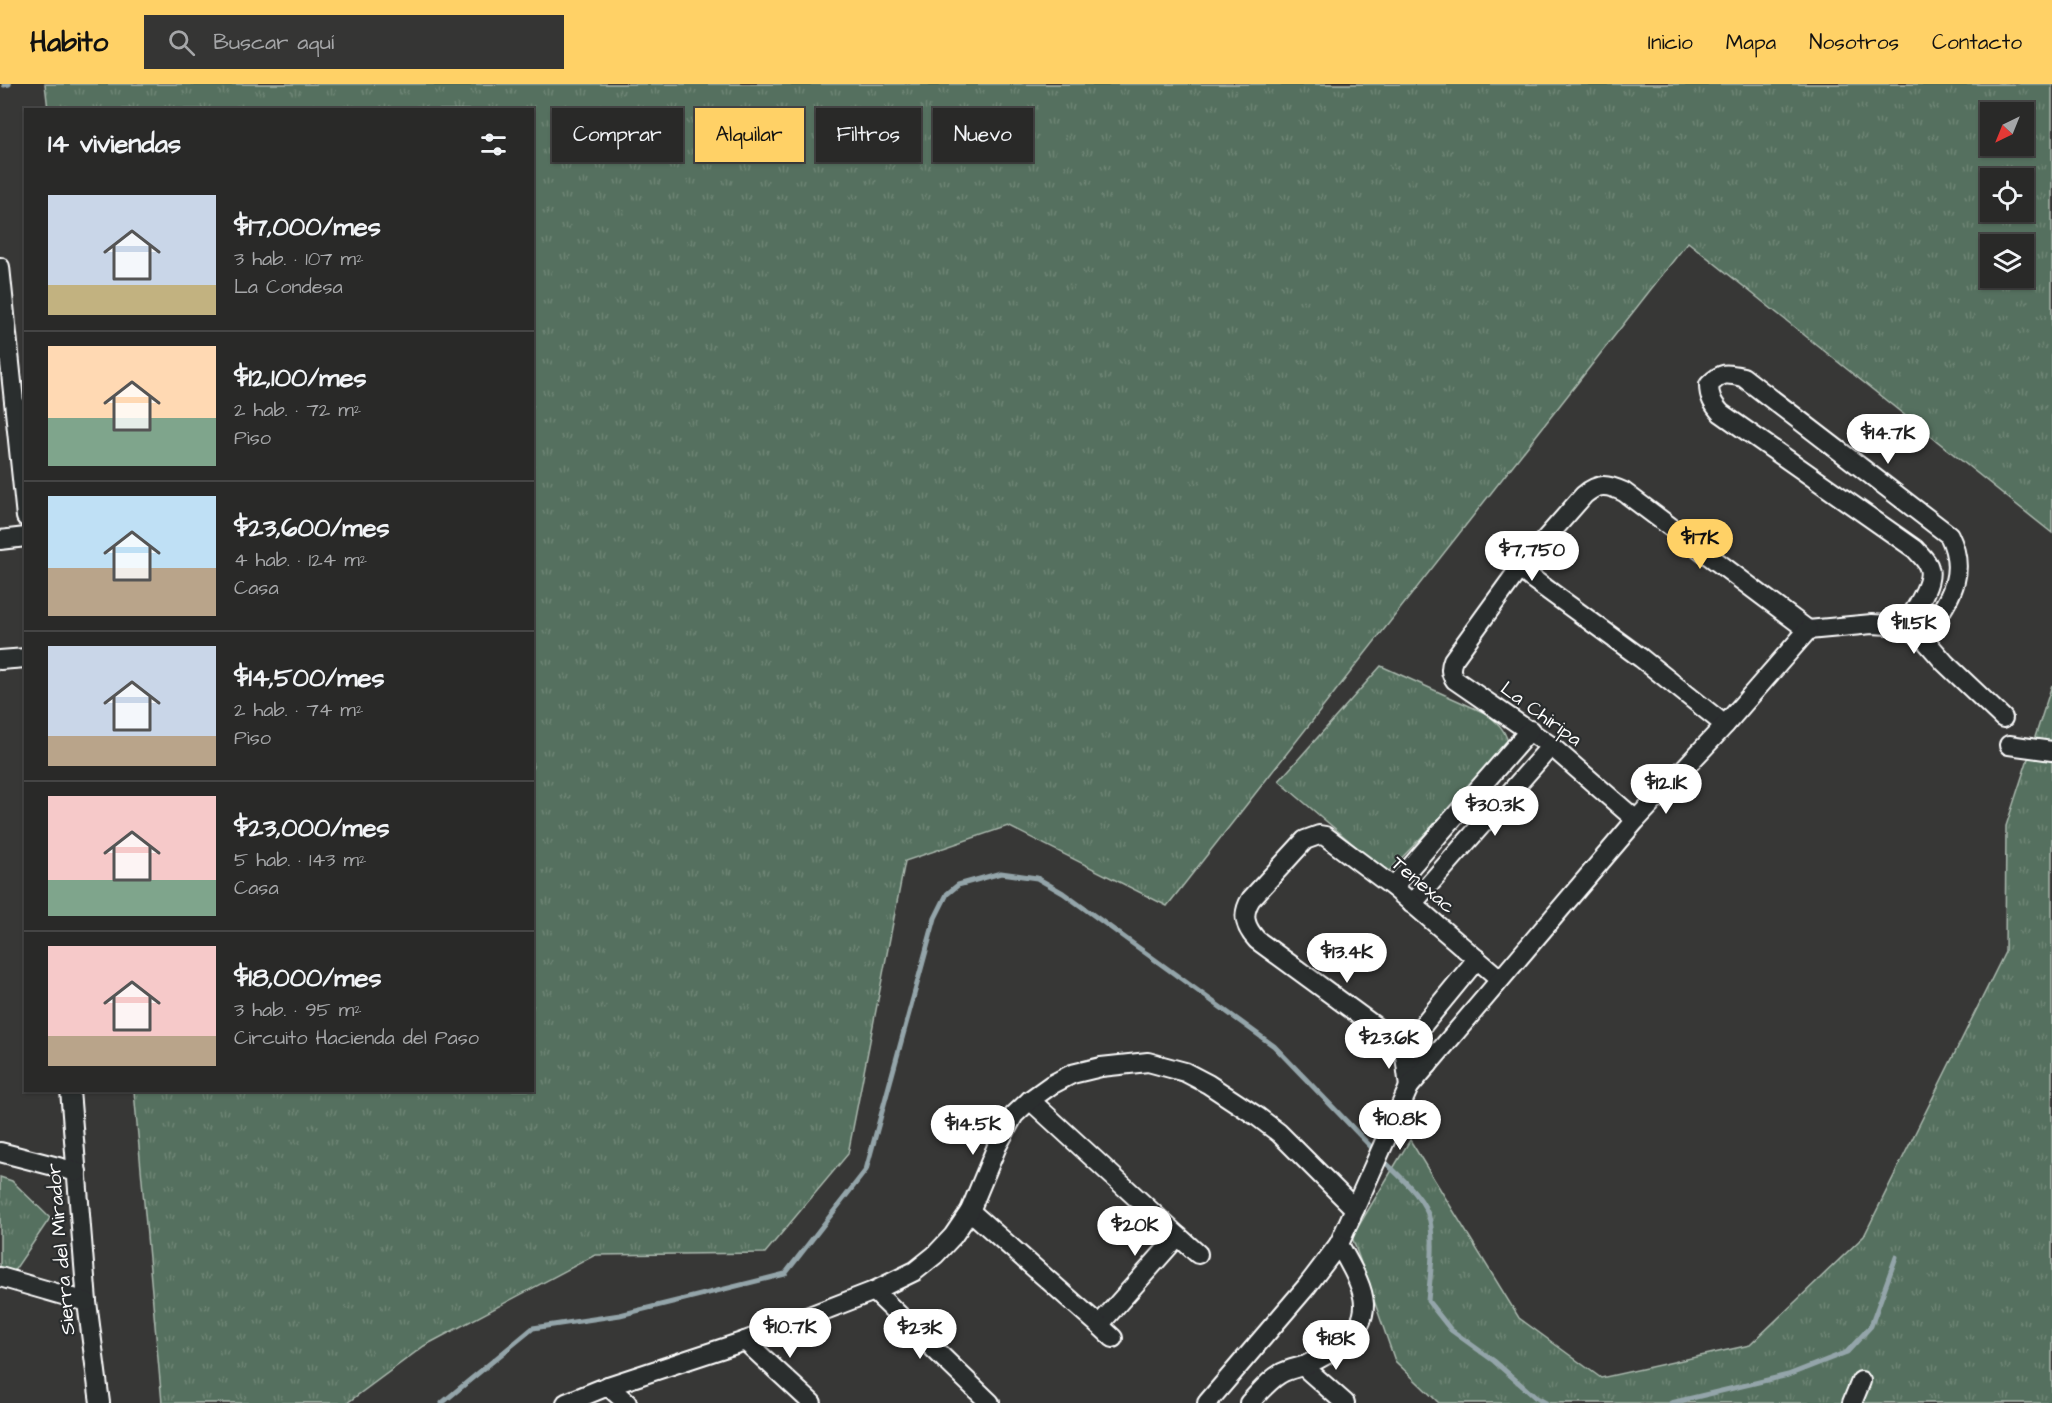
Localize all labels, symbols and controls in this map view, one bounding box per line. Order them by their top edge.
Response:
search box [144,15,564,69]
text: Habito [30,23,108,62]
icon: search [165,26,198,59]
text: Buscar aquí [213,27,334,58]
text: Inicio [1648,28,1693,57]
text: Mapa [1726,28,1776,57]
text: Nosotros [1809,28,1899,57]
text: Contacto [1932,28,2022,57]
north arrow [1980,102,2034,156]
map controls [1980,102,2034,288]
chip: Comprar [552,108,683,162]
chip: Alquilar [695,108,804,162]
chip: Filtros [816,108,921,162]
chip: Nuevo [933,108,1033,162]
text: 14 viviendas [48,126,181,162]
icon: filters [477,128,510,161]
button: locate [1980,168,2034,222]
text: $17,000/mes [234,209,381,245]
icon: home [96,219,168,291]
button: layers [1980,234,2034,288]
text: 3 hab. · 107 m² [234,245,364,273]
text: La Condesa [234,273,343,301]
text: $12,100/mes [234,360,367,396]
icon: home [96,370,168,442]
text: 2 hab. · 72 m² [234,396,361,424]
pin: $14.7K [1839,414,1937,465]
text: $14.7K [1861,419,1915,447]
text: Piso [234,424,271,452]
text: $23,600/mes [234,510,390,546]
pin: $17K [1664,519,1736,570]
icon: home [96,520,168,592]
text: $17K [1681,524,1719,552]
pin: $7,750 [1483,531,1581,582]
text: $7,750 [1499,536,1565,564]
text: 4 hab. · 124 m² [234,546,367,574]
text: Casa [234,574,279,602]
pin: $11.5K [1865,604,1963,655]
text: $11.5K [1891,609,1937,637]
text: $14,500/mes [234,660,385,696]
icon: home [96,670,168,742]
street label: La Chiripa [1495,675,1587,753]
text: 2 hab. · 74 m² [234,696,363,724]
text: Piso [234,724,271,752]
pin: $12.1K [1617,764,1715,815]
text: $12.1K [1645,769,1687,797]
pin: $30.3K [1446,786,1544,837]
text: $30.3K [1465,791,1525,819]
text: $23,000/mes [234,810,390,846]
icon: home [96,820,168,892]
text: 5 hab. · 143 m² [234,846,367,874]
street label: Tenexac [1385,850,1462,920]
text: Casa [234,874,279,902]
pin: $13.4K [1298,933,1396,984]
text: $13.4K [1321,938,1373,966]
text: $18,000/mes [234,960,382,996]
icon: home [96,970,168,1042]
text: 3 hab. · 95 m² [234,996,362,1024]
pin: $23.6K [1340,1019,1438,1070]
text: Circuito Hacienda del Paso [234,1024,479,1052]
text: $23.6K [1359,1024,1419,1052]
pin: $10.8K [1351,1100,1449,1151]
pin: $14.5K [924,1105,1022,1156]
text: $10.8K [1373,1105,1427,1133]
text: $14.5K [945,1110,1001,1138]
street label: Sierra del Mirador [40,1162,82,1336]
pin: $20K [1099,1206,1171,1257]
text: $20K [1111,1211,1159,1239]
pin: $10.7K [741,1308,839,1359]
pin: $23K [884,1309,956,1360]
text: $10.7K [763,1313,817,1341]
text: $23K [898,1314,942,1342]
pin: $18K [1300,1320,1372,1371]
text: $18K [1317,1325,1355,1353]

